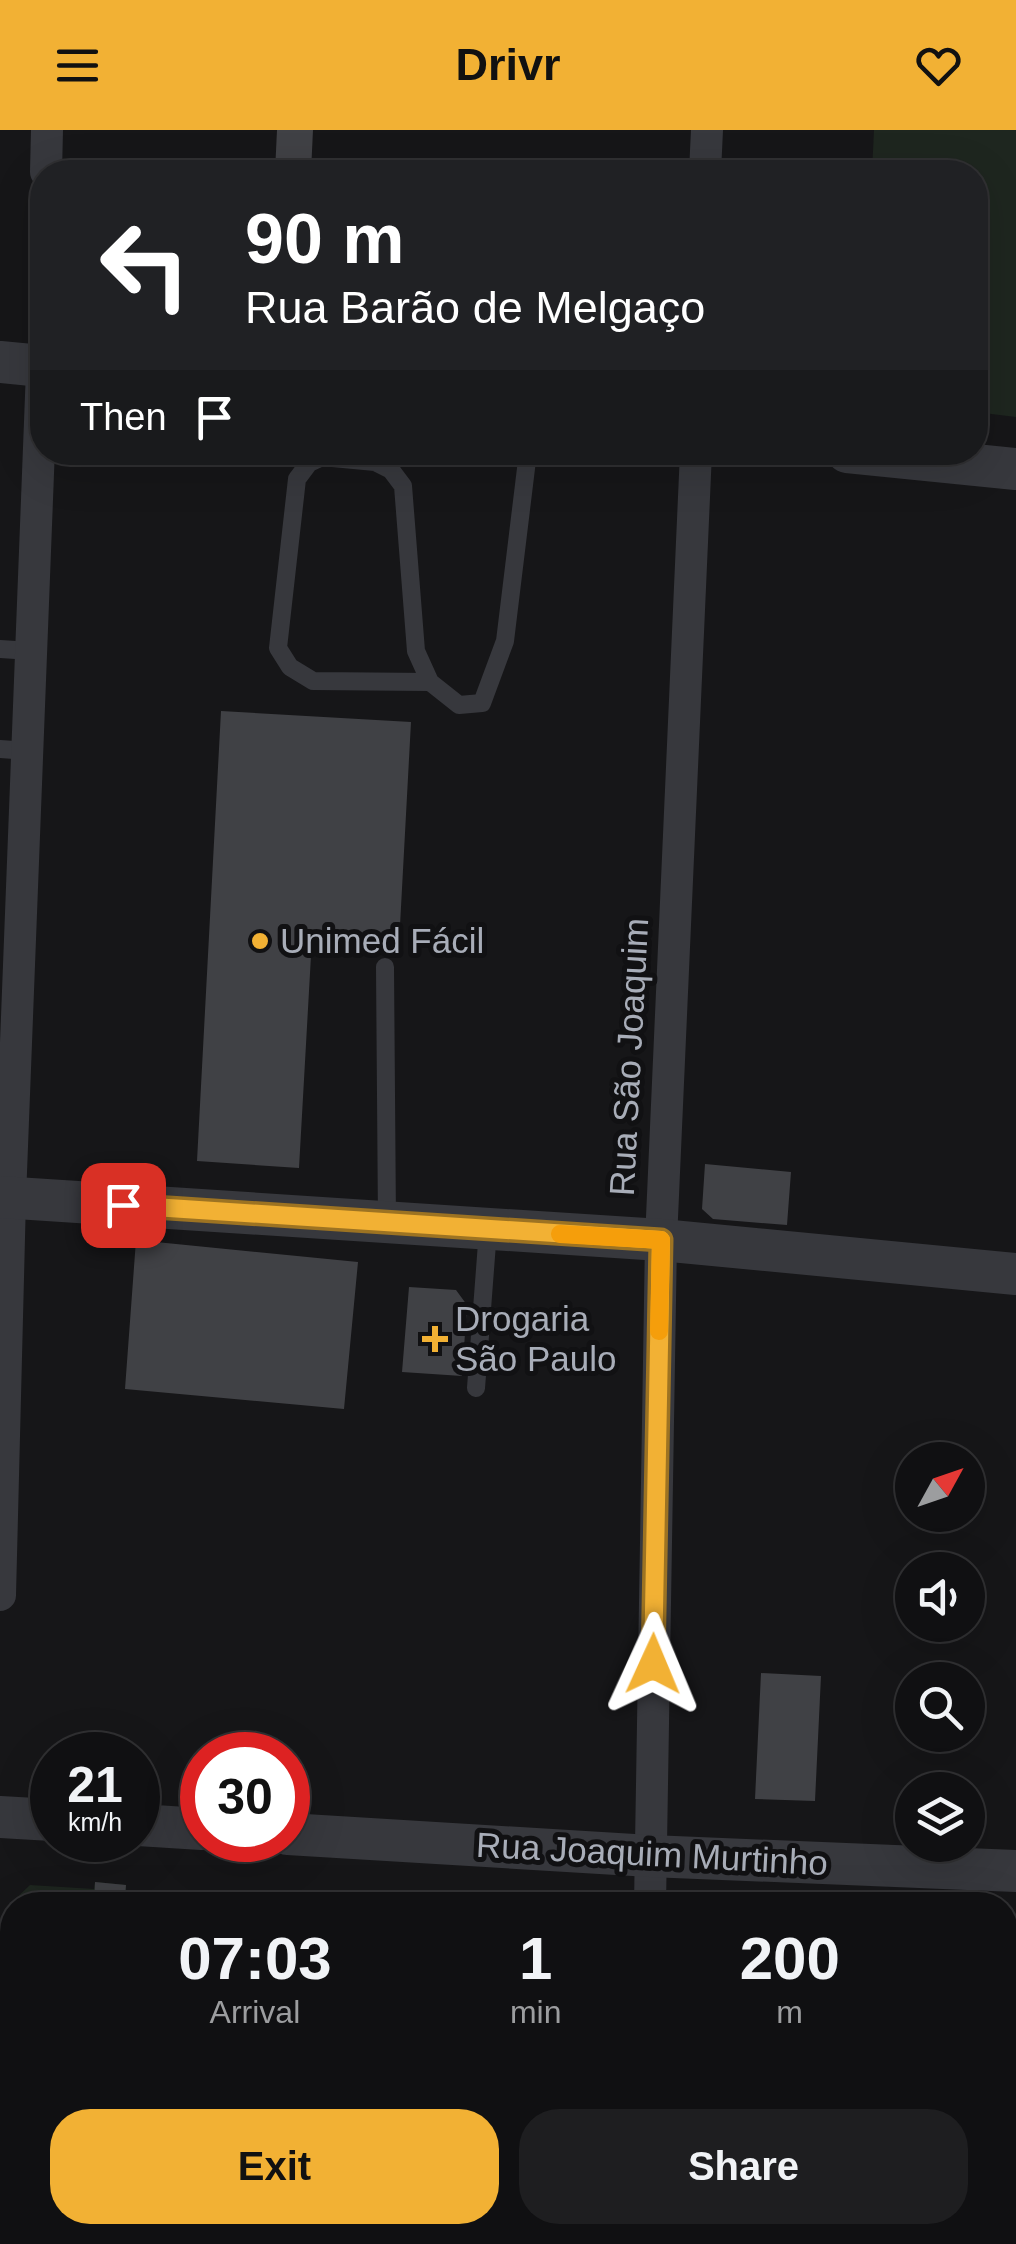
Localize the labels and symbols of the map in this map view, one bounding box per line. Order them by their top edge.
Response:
street label: Rua São Joaquim [602,917,655,1197]
place label: Unimed Fácil [280,921,484,960]
marker: Unimed Fácil [249,930,271,952]
pin [81,1163,166,1248]
place label: Drogaria São Paulo [455,1299,617,1378]
marker: Drogaria São Paulo [424,1328,446,1350]
north arrow [895,1442,985,1532]
position arrow [601,1612,705,1716]
speed limit sign: 30 [180,1732,310,1862]
street label: Rua Joaquim Murtinho [475,1825,829,1882]

